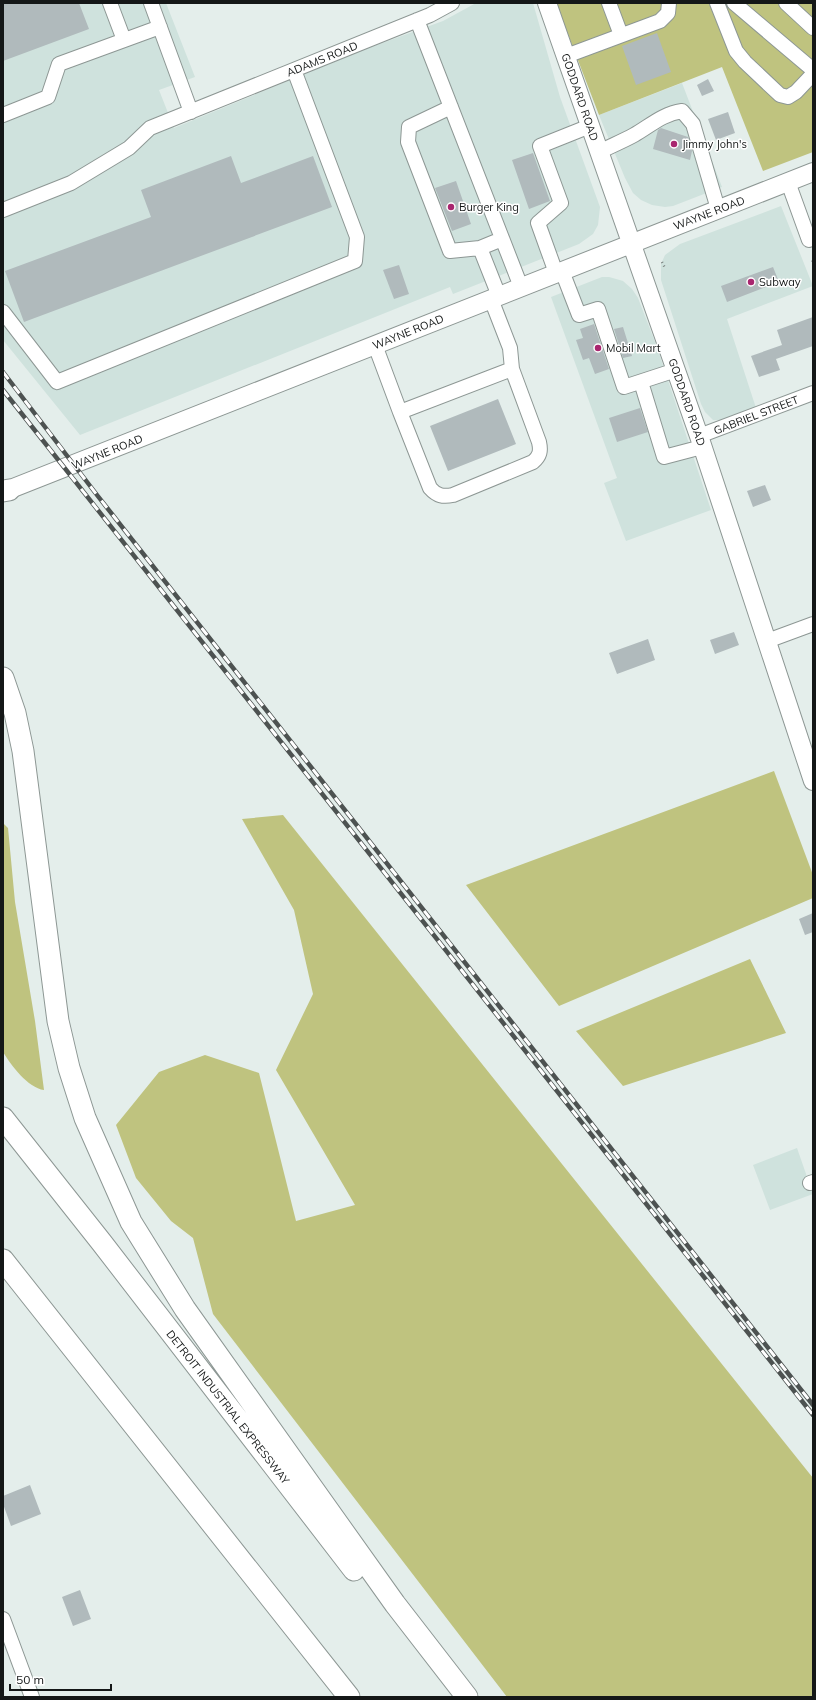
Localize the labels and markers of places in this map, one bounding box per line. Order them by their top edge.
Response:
place label: Jimmy John's [682,137,747,151]
marker: Jimmy John's [669,139,679,149]
place label: Burger King [459,200,519,214]
marker: Burger King [446,202,456,212]
place label: Subway [759,275,801,289]
marker: Subway [746,277,756,287]
place label: Mobil Mart [606,341,661,355]
marker: Mobil Mart [593,343,603,353]

